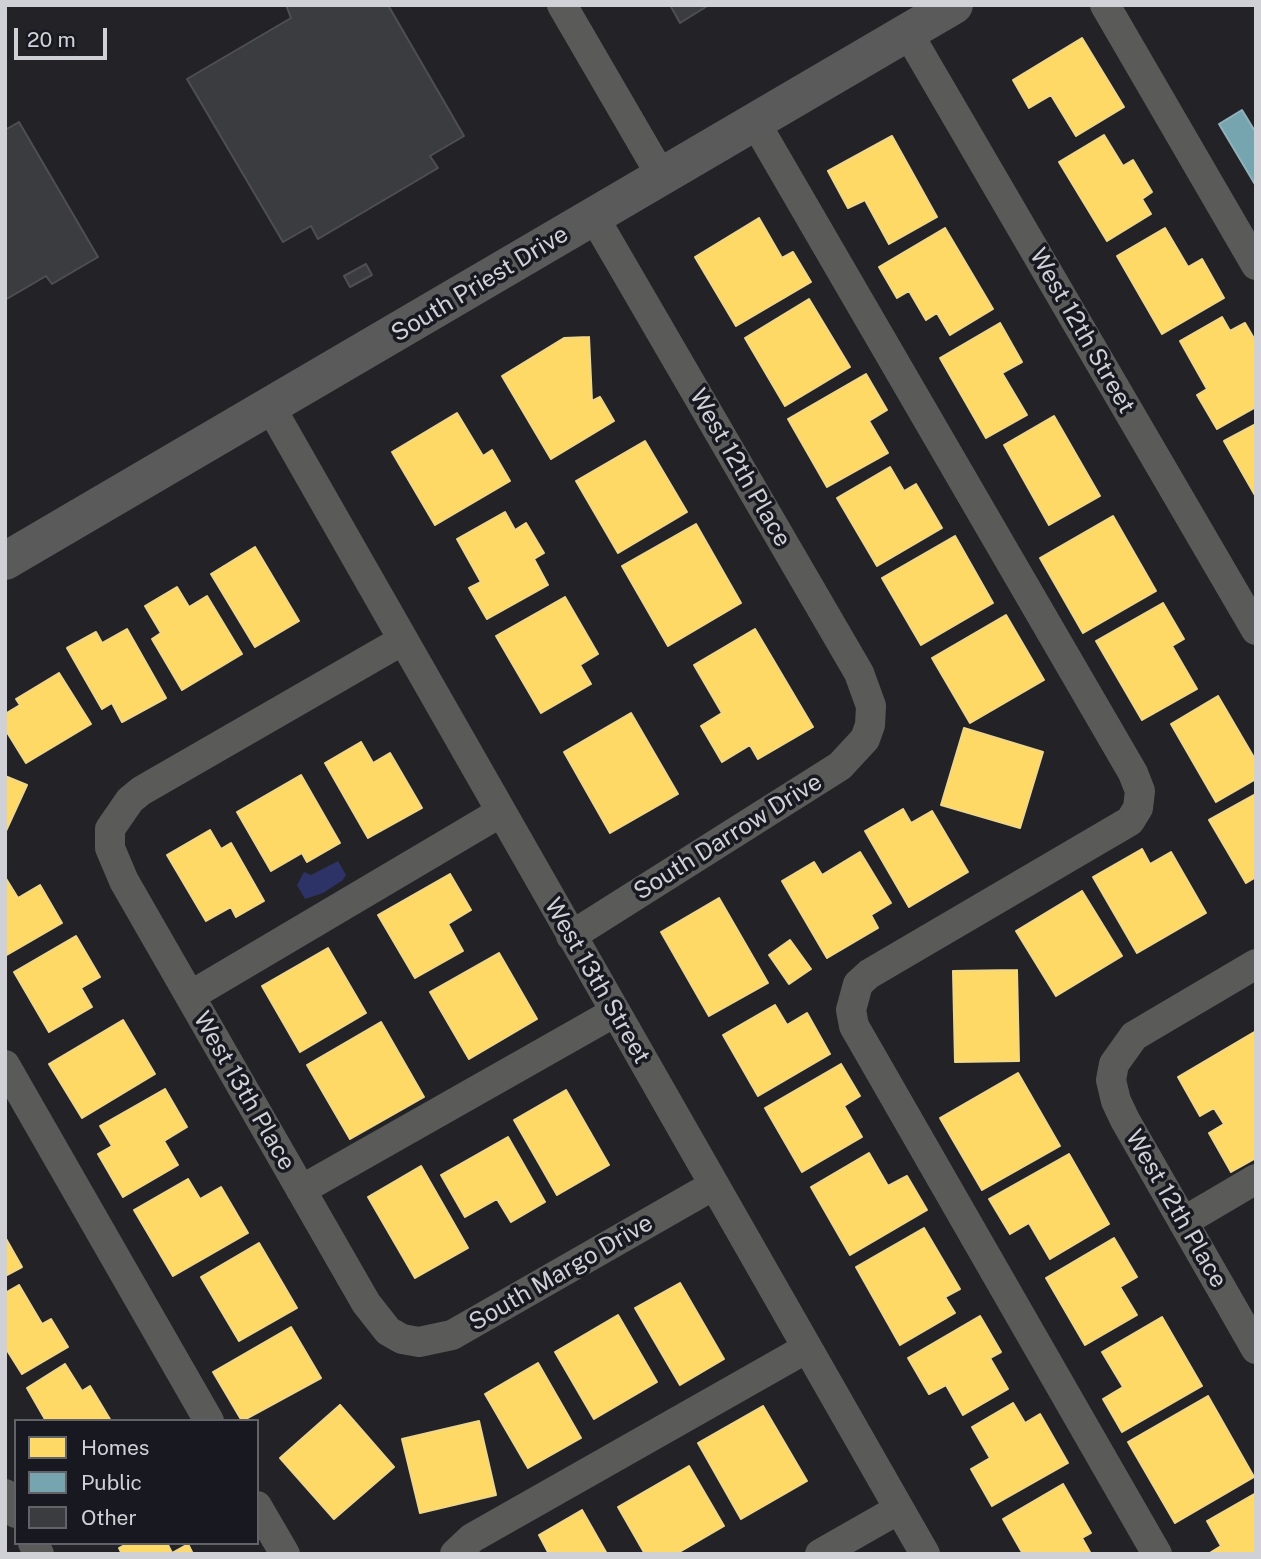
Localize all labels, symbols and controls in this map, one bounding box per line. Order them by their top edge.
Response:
scale bar [18,14,110,58]
text: 20 m [27,27,76,52]
street label: South Priest Drive [386,220,574,348]
street label: West 12th Street [1023,243,1141,419]
street label: West 12th Place [683,384,797,552]
street label: South Darrow Drive [629,767,827,907]
street label: West 13th Street [538,893,656,1069]
street label: West 13th Place [187,1007,301,1175]
street label: West 12th Place [1119,1125,1233,1293]
street label: South Margo Drive [464,1209,658,1337]
legend [14,1419,259,1545]
text: Homes [81,1435,149,1460]
text: Public [81,1470,142,1495]
text: Other [81,1505,137,1530]

